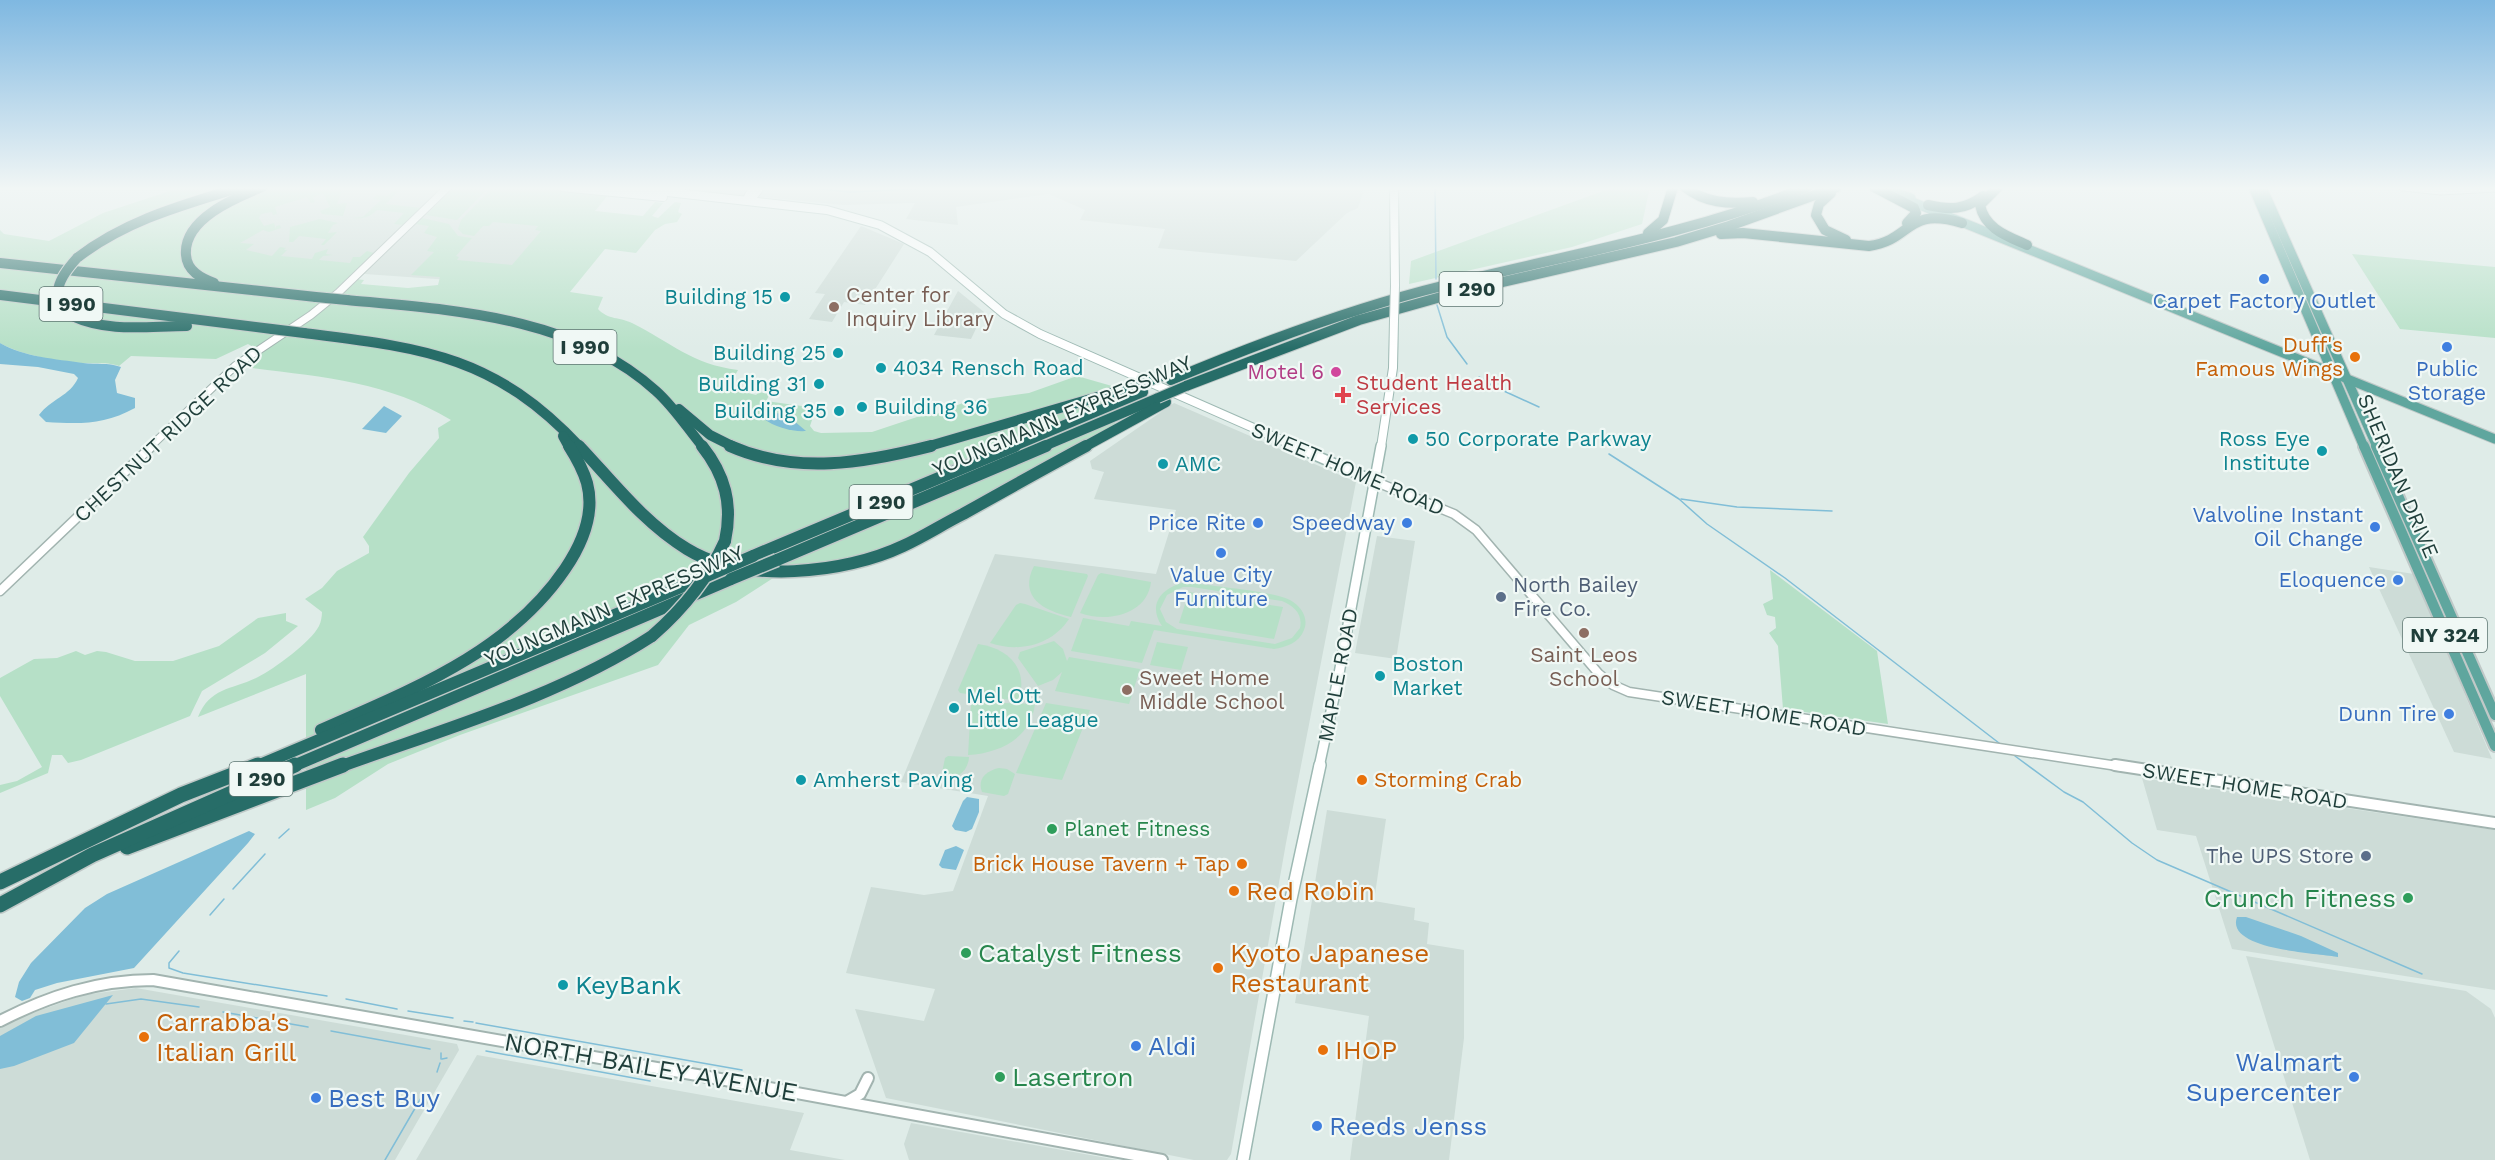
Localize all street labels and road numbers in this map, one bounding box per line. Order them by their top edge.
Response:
road number: I 290 [1440,272,1502,306]
road number: I 990 [40,287,103,321]
road number: I 990 [554,330,616,364]
street label: CHESTNUT RIDGE ROAD [69,340,267,527]
street label: YOUNGMANN EXPRESSWAY [928,349,1195,482]
street label: SHERIDAN DRIVE [2353,390,2444,562]
street label: SWEET HOME ROAD [1248,417,1448,521]
road number: I 290 [850,485,912,519]
street label: YOUNGMANN EXPRESSWAY [480,539,747,672]
street label: MAPLE ROAD [1312,606,1363,744]
road number: NY 324 [2403,618,2487,652]
street label: SWEET HOME ROAD [1660,684,1868,741]
street label: SWEET HOME ROAD [2141,757,2349,814]
road number: I 290 [230,762,292,796]
street label: NORTH BAILEY AVENUE [502,1026,800,1108]

